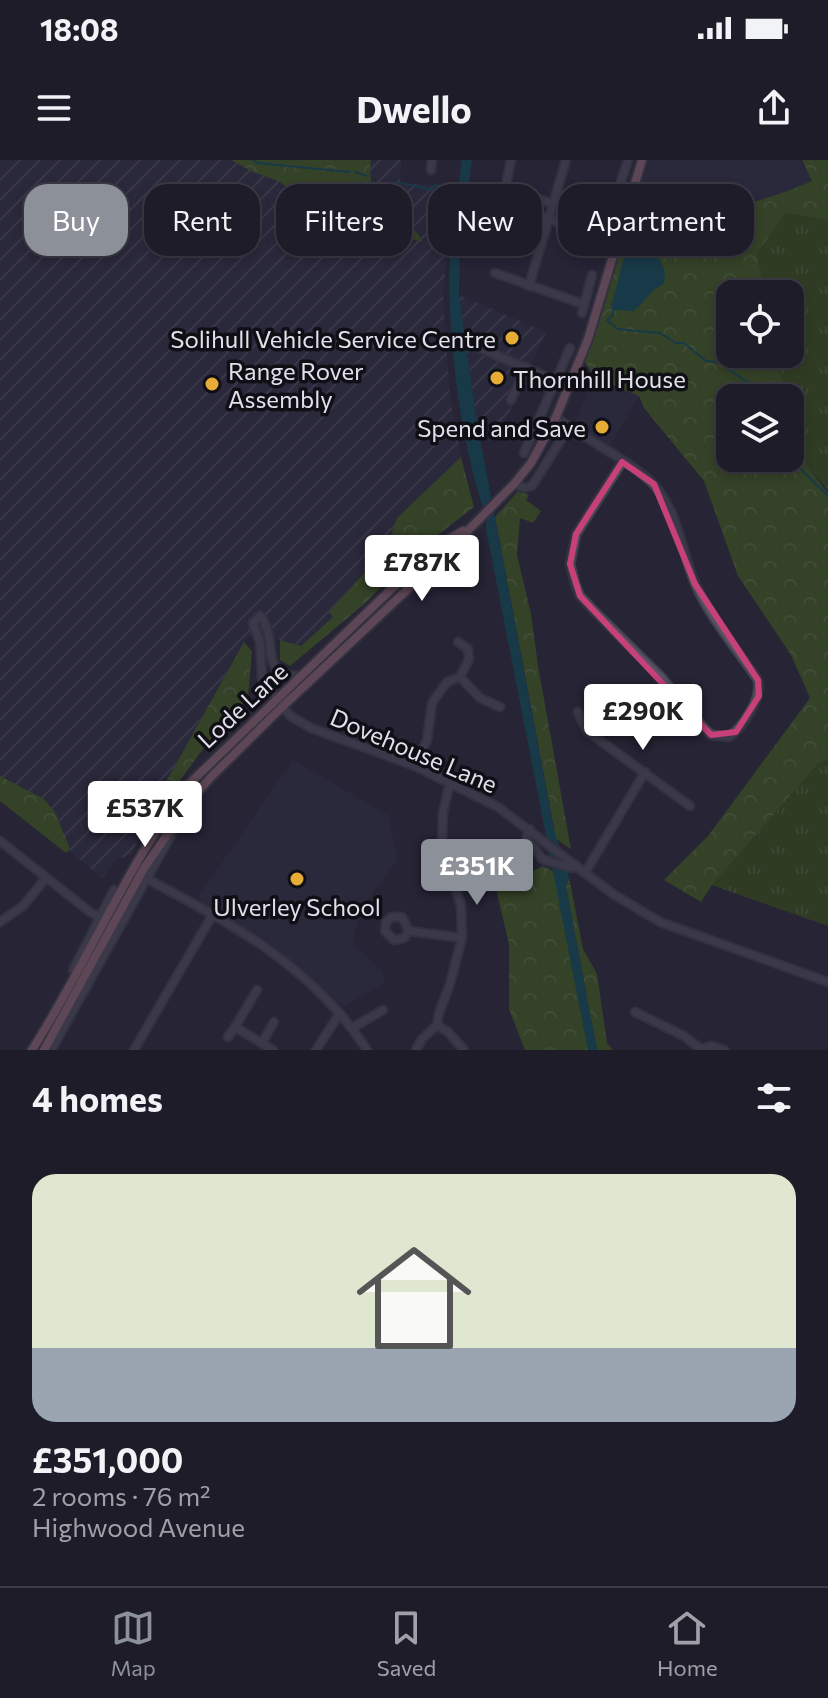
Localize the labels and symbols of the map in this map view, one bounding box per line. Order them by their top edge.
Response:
place label: Solihull Vehicle Service Centre [170,324,496,353]
marker: Solihull Vehicle Service Centre [503,329,521,347]
place label: Range Rover Assembly [228,356,364,413]
place label: Thornhill House [513,364,686,393]
marker: Thornhill House [488,369,506,387]
marker: Range Rover Assembly [203,375,221,393]
place label: Spend and Save [417,413,586,442]
marker: Spend and Save [593,418,611,436]
pin: £787K [366,535,478,603]
street label: Lode Lane [191,656,293,754]
pin: £290K [587,684,699,752]
street label: Dovehouse Lane [326,702,502,798]
pin: £537K [89,781,201,849]
pin: £351K [421,839,533,907]
marker: Ulverley School [288,870,306,888]
place label: Ulverley School [213,892,381,921]

